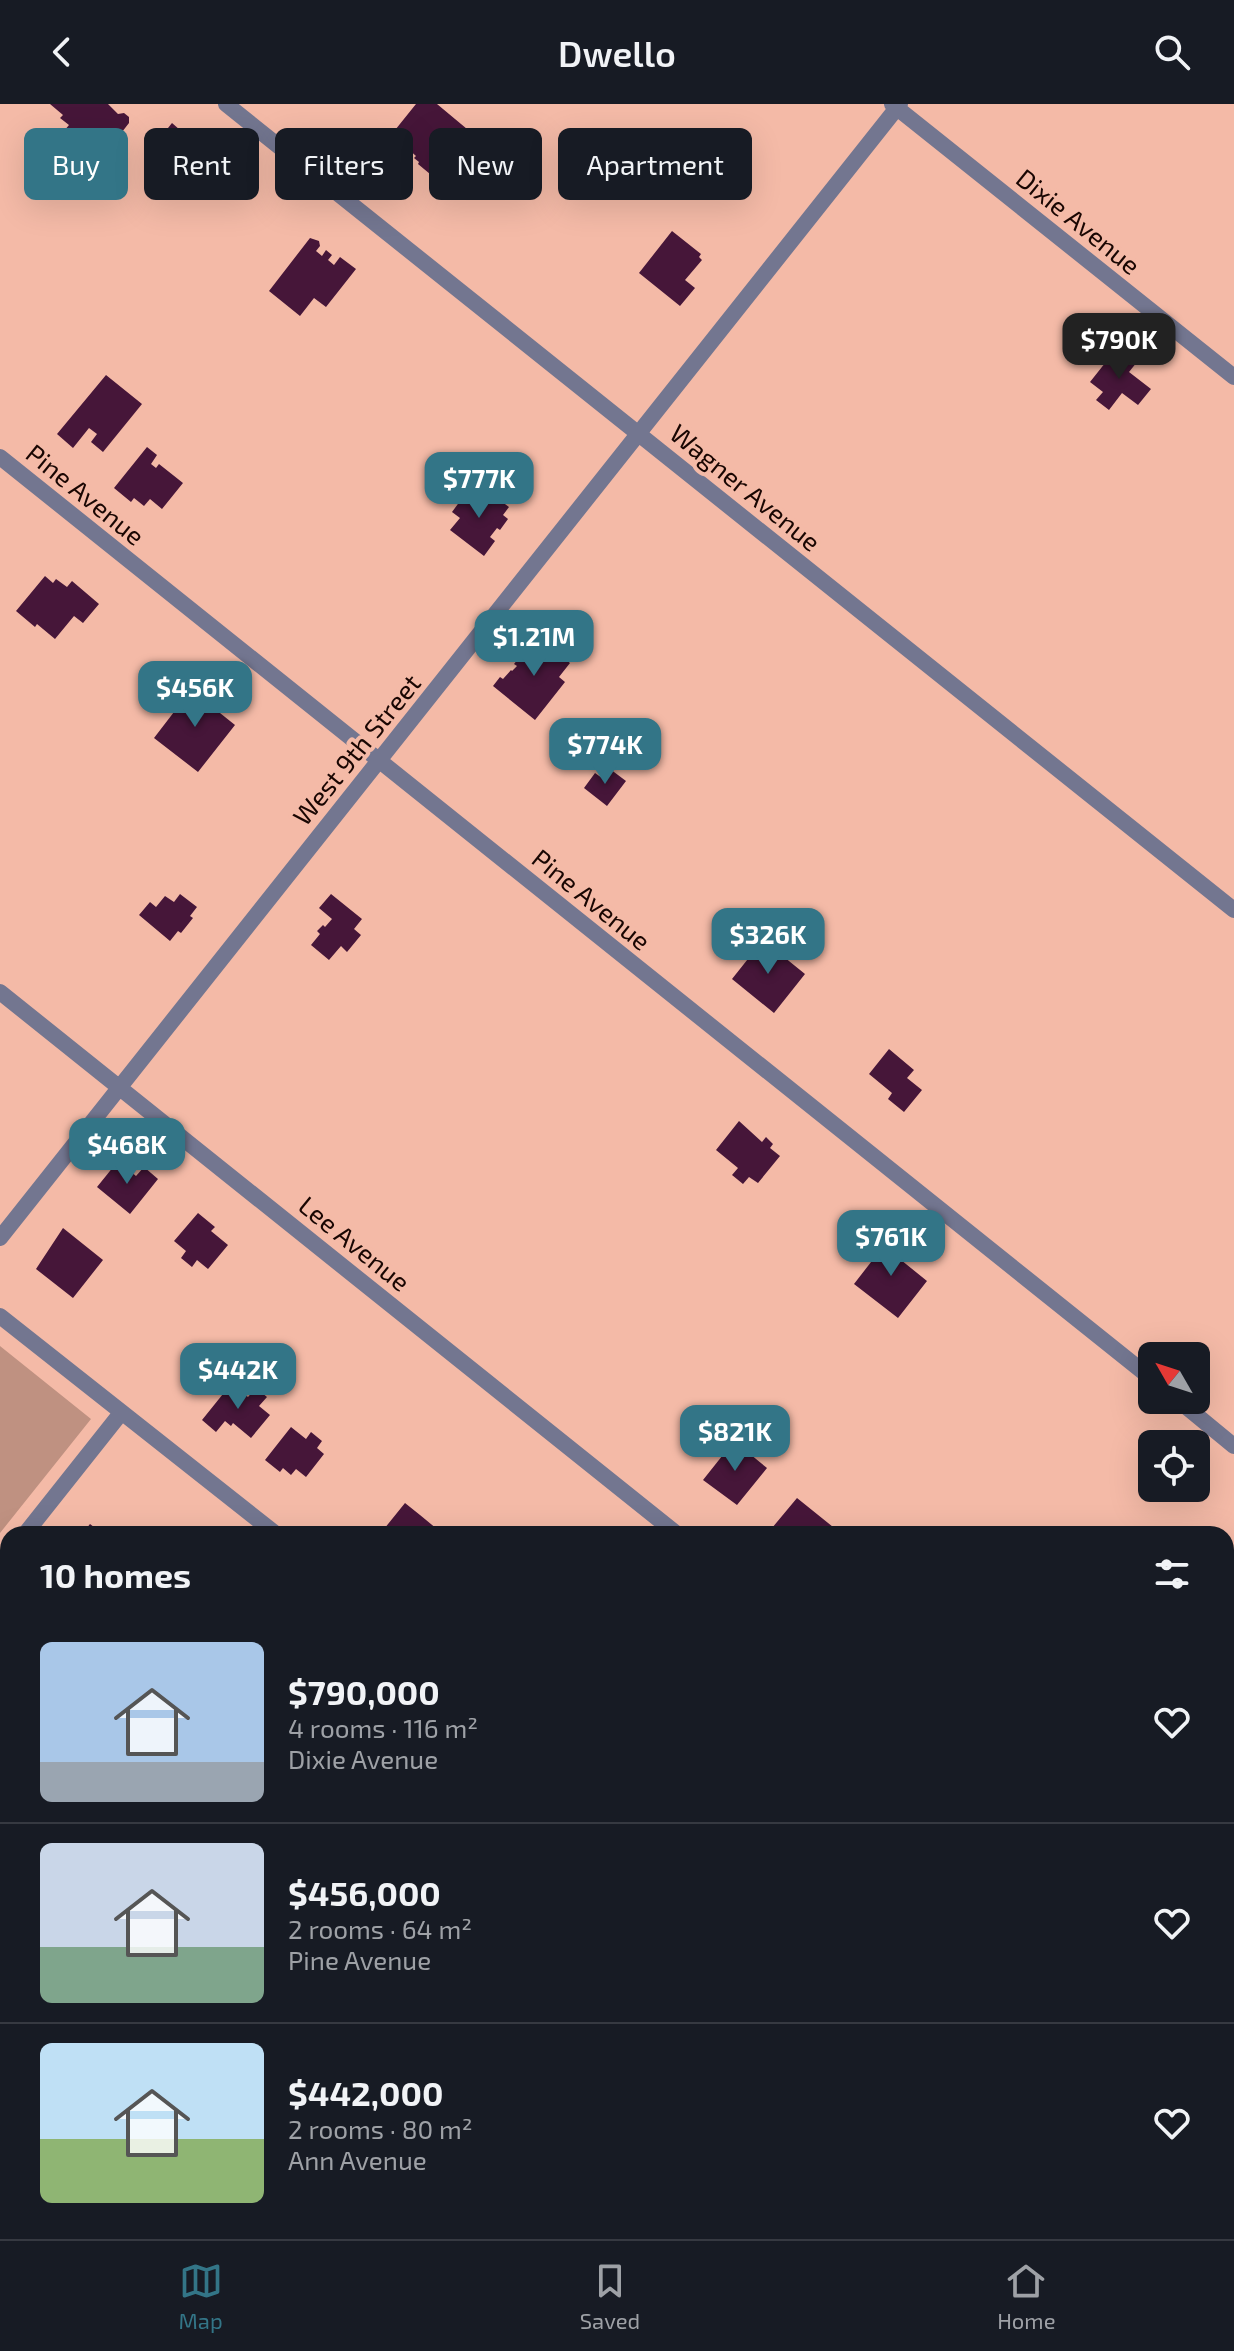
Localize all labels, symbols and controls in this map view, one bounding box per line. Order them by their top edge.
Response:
icon: back [40,30,84,74]
icon: search [1150,30,1194,74]
text: Dwello [558,31,676,74]
chip: Buy [24,128,128,200]
chip: Rent [144,128,259,200]
chip: Filters [275,128,413,200]
chip: New [429,128,542,200]
chip: Apartment [558,128,752,200]
street label: Dixie Avenue [1011,162,1147,280]
pin: $790K [1063,313,1175,381]
text: $790K [1080,323,1158,354]
street label: Wagner Avenue [665,417,827,557]
street label: Pine Avenue [21,437,151,551]
pin: $777K [423,452,535,520]
text: $777K [443,462,515,493]
pin: $1.21M [469,610,599,678]
text: $1.21M [493,620,575,651]
pin: $456K [139,661,251,729]
street label: West 9th Street [286,667,426,831]
text: $456K [156,671,234,702]
pin: $774K [549,718,661,786]
text: $774K [567,728,643,759]
street label: Pine Avenue [527,842,657,956]
pin: $326K [712,908,824,976]
text: $326K [730,918,806,949]
pin: $468K [71,1118,183,1186]
text: $468K [87,1128,167,1159]
street label: Lee Avenue [293,1189,417,1297]
pin: $761K [835,1210,947,1278]
text: $761K [855,1220,927,1251]
north arrow [1138,1342,1210,1414]
map controls [1138,1342,1210,1502]
pin: $442K [182,1343,294,1411]
text: $442K [198,1353,278,1384]
pin: $821K [679,1405,791,1473]
text: $821K [698,1415,772,1446]
button: locate [1138,1430,1210,1502]
icon: filters [1150,1552,1194,1596]
text: 10 homes [40,1554,191,1595]
text: $790,000 [288,1671,440,1712]
icon: home [104,1674,200,1770]
icon: heart [1150,1700,1194,1744]
text: 4 rooms · 116 m² [288,1712,478,1743]
text: Dixie Avenue [288,1743,438,1774]
text: $456,000 [288,1872,441,1913]
icon: home [104,1875,200,1971]
icon: heart [1150,1901,1194,1945]
text: 2 rooms · 64 m² [288,1913,472,1944]
text: Pine Avenue [288,1944,431,1975]
text: $442,000 [288,2072,443,2113]
icon: home [104,2075,200,2171]
icon: heart [1150,2101,1194,2145]
text: 2 rooms · 80 m² [288,2113,473,2144]
text: Ann Avenue [288,2144,427,2175]
tab: Map [179,2259,223,2333]
tab: Saved [580,2259,640,2333]
tab: Home [997,2259,1055,2333]

